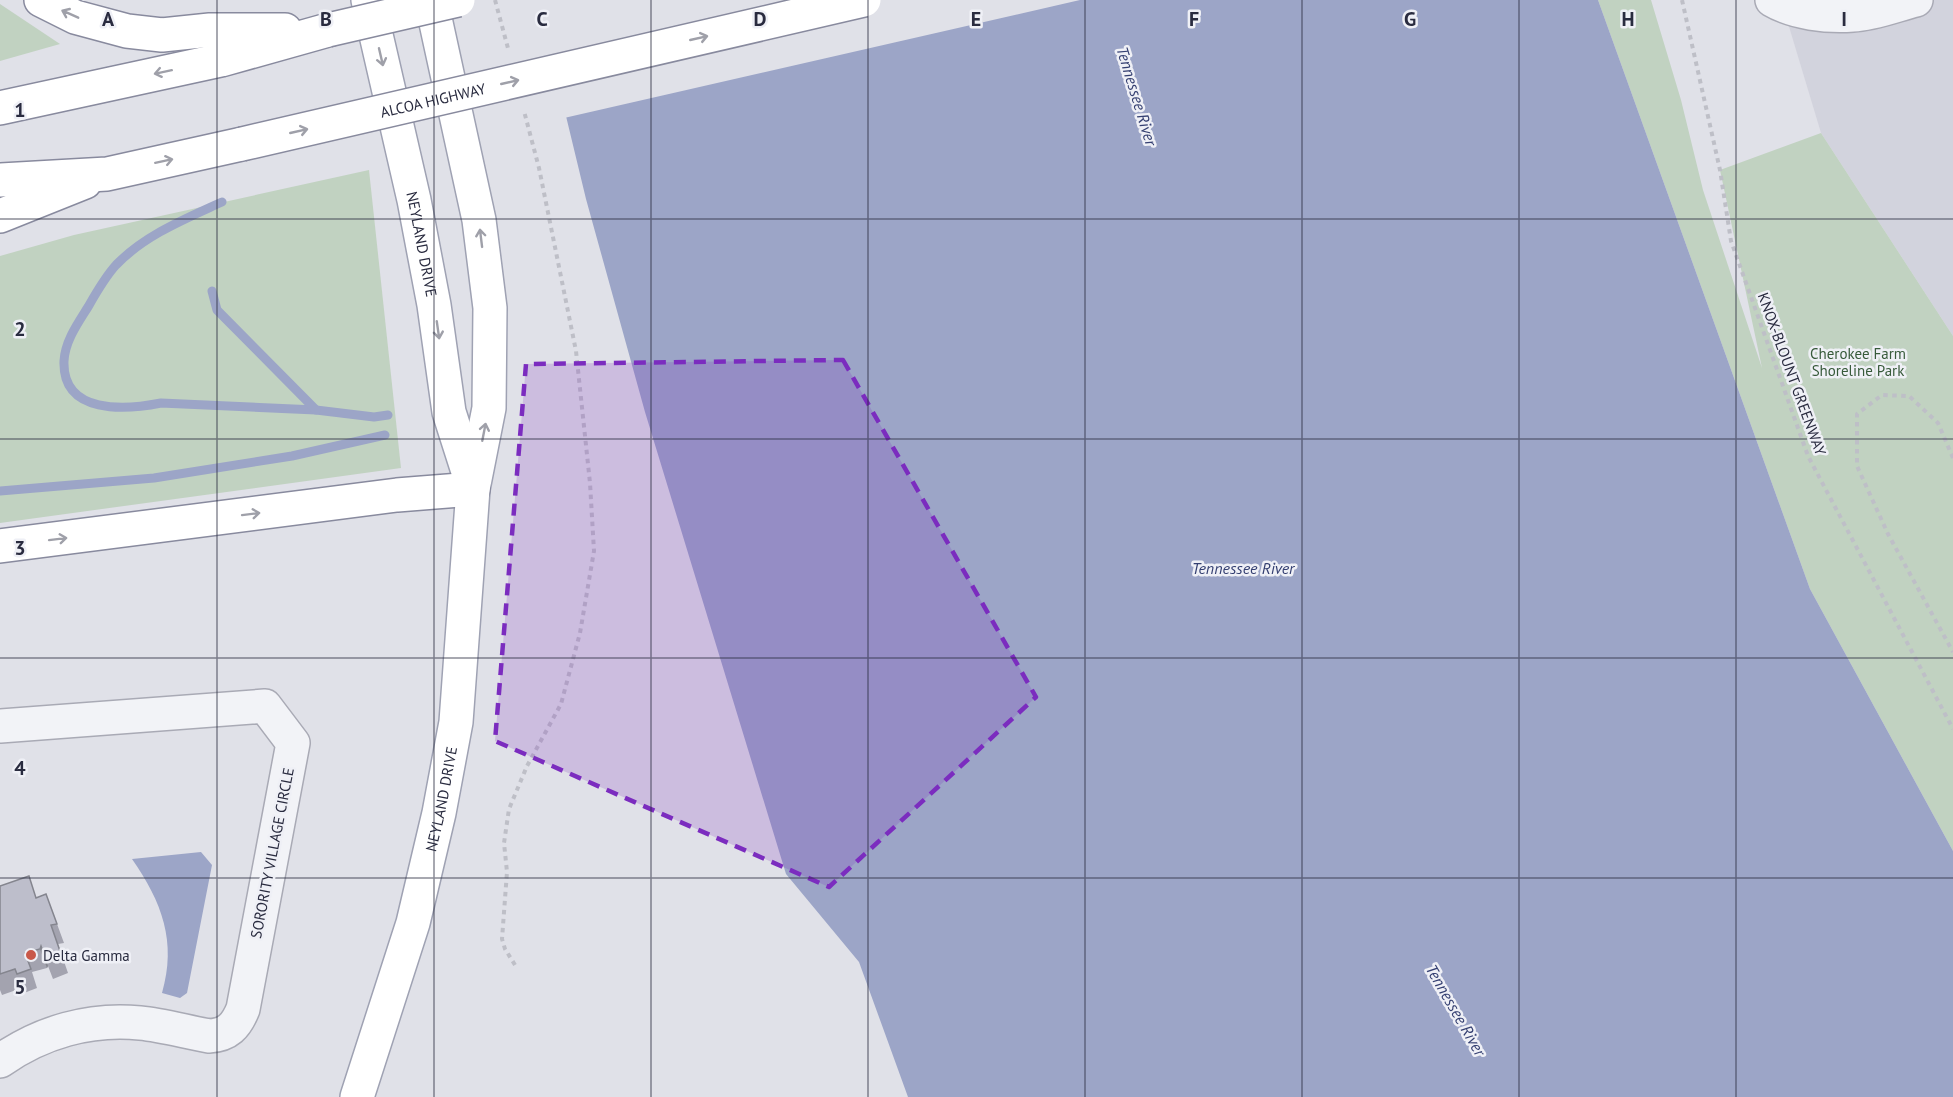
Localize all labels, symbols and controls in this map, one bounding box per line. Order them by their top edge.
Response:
text: A [102,6,115,32]
text: B [320,6,332,32]
text: C [536,6,548,32]
text: D [754,6,767,32]
text: E [971,6,981,32]
text: F [1189,6,1199,32]
text: G [1404,6,1416,32]
text: H [1621,6,1635,32]
text: I [1841,6,1847,32]
one-way arrow [62,8,80,20]
one-way arrow [690,32,709,44]
water label: Tennessee River [1112,44,1162,150]
one-way arrow [376,47,388,66]
one-way arrow [154,67,173,79]
one-way arrow [500,76,519,88]
street label: ALCOA HIGHWAY [378,78,488,121]
text: 1 [14,97,26,123]
one-way arrow [289,125,308,137]
one-way arrow [154,155,173,167]
street label: NEYLAND DRIVE [403,189,442,298]
one-way arrow [476,228,487,248]
street label: KNOX-BLOUNT GREENWAY [1754,290,1831,459]
text: 2 [14,316,26,342]
one-way arrow [432,320,443,340]
park label: Cherokee Farm Shoreline Park [1810,344,1906,380]
one-way arrow [479,422,490,442]
one-way arrow [241,508,261,519]
one-way arrow [48,533,67,544]
text: 3 [14,535,26,561]
water label: Tennessee River [1192,558,1296,578]
street label: NEYLAND DRIVE [421,745,461,853]
text: 4 [14,755,26,781]
street label: SORORITY VILLAGE CIRCLE [246,766,298,940]
place label: Delta Gamma [43,946,130,965]
marker: Delta Gamma [24,948,38,962]
water label: Tennessee River [1422,961,1491,1061]
text: 5 [14,974,26,1000]

